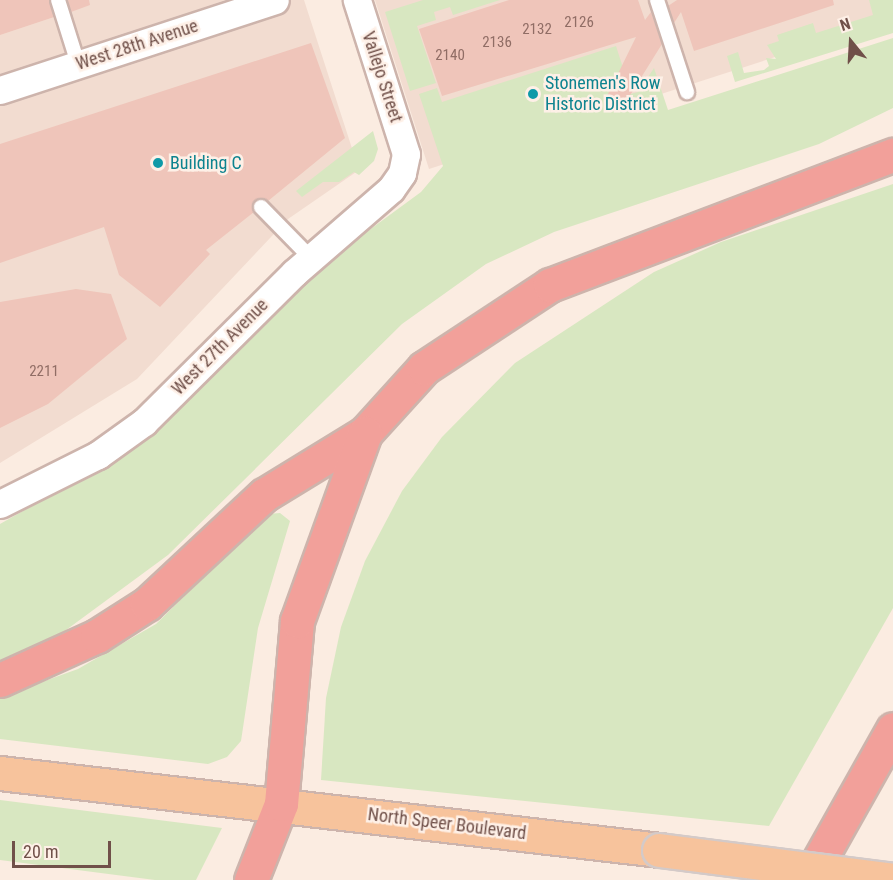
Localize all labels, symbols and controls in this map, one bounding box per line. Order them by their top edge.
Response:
north arrow [821,12,881,72]
house number: 2126 [564,14,594,32]
text: N [838,14,853,35]
street label: West 28th Avenue [73,15,201,75]
house number: 2132 [522,21,552,39]
street label: Vallejo Street [357,29,407,125]
house number: 2136 [482,34,512,52]
house number: 2140 [435,47,465,65]
place label: Stonemen's Row Historic District [545,73,661,116]
marker: Stonemen's Row Historic District [526,87,540,101]
place label: Building C [170,152,242,174]
marker: Building C [151,156,165,170]
street label: West 27th Avenue [167,294,273,400]
house number: 2211 [29,363,59,381]
street label: North Speer Boulevard [367,804,527,844]
scale bar [15,829,114,867]
text: 20 m [23,841,58,862]

